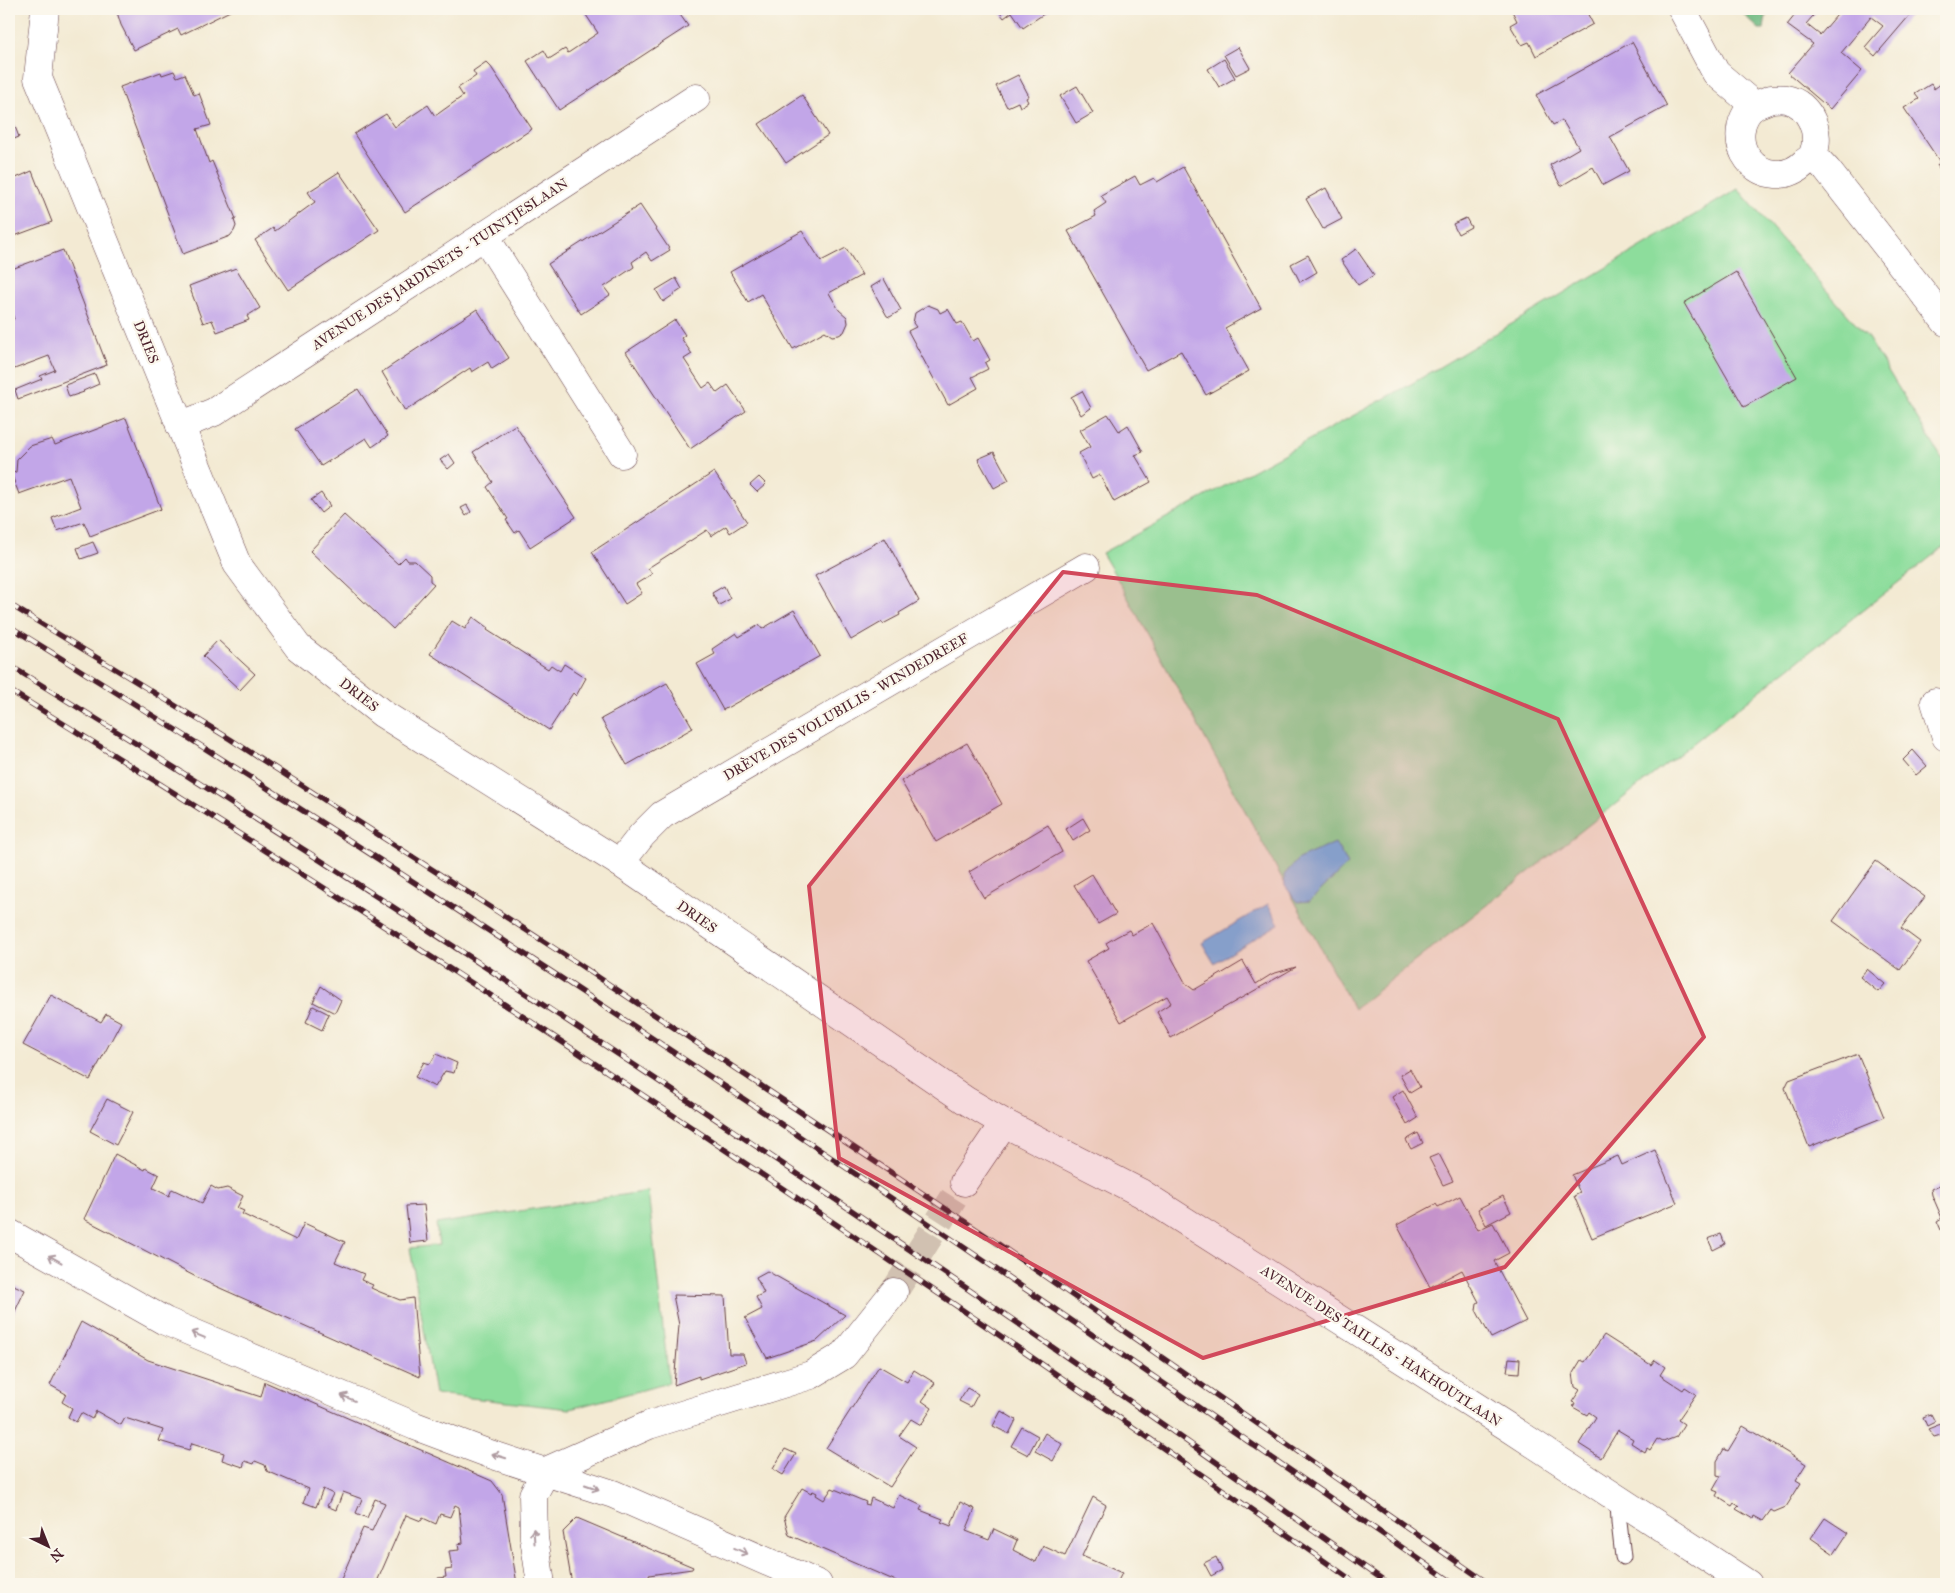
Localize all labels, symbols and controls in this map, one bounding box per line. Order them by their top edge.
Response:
street label: AVENUE DES JARDINETS - TUINTJESLAAN [308,174,572,355]
street label: DRIES [130,318,162,366]
street label: DRÈVE DES VOLUBILIS - WINDEDREEF [720,628,971,784]
street label: DRIES [336,674,382,716]
street label: DRIES [674,897,720,937]
one-way arrow [48,1253,62,1263]
street label: AVENUE DES TAILLIS - HAKHOUTLAAN [1257,1261,1505,1430]
one-way arrow [191,1329,206,1339]
one-way arrow [341,1393,356,1402]
one-way arrow [492,1451,508,1461]
one-way arrow [584,1483,599,1492]
north arrow [22,1520,72,1570]
one-way arrow [529,1528,539,1544]
text: N [46,1545,67,1565]
one-way arrow [733,1546,748,1556]

